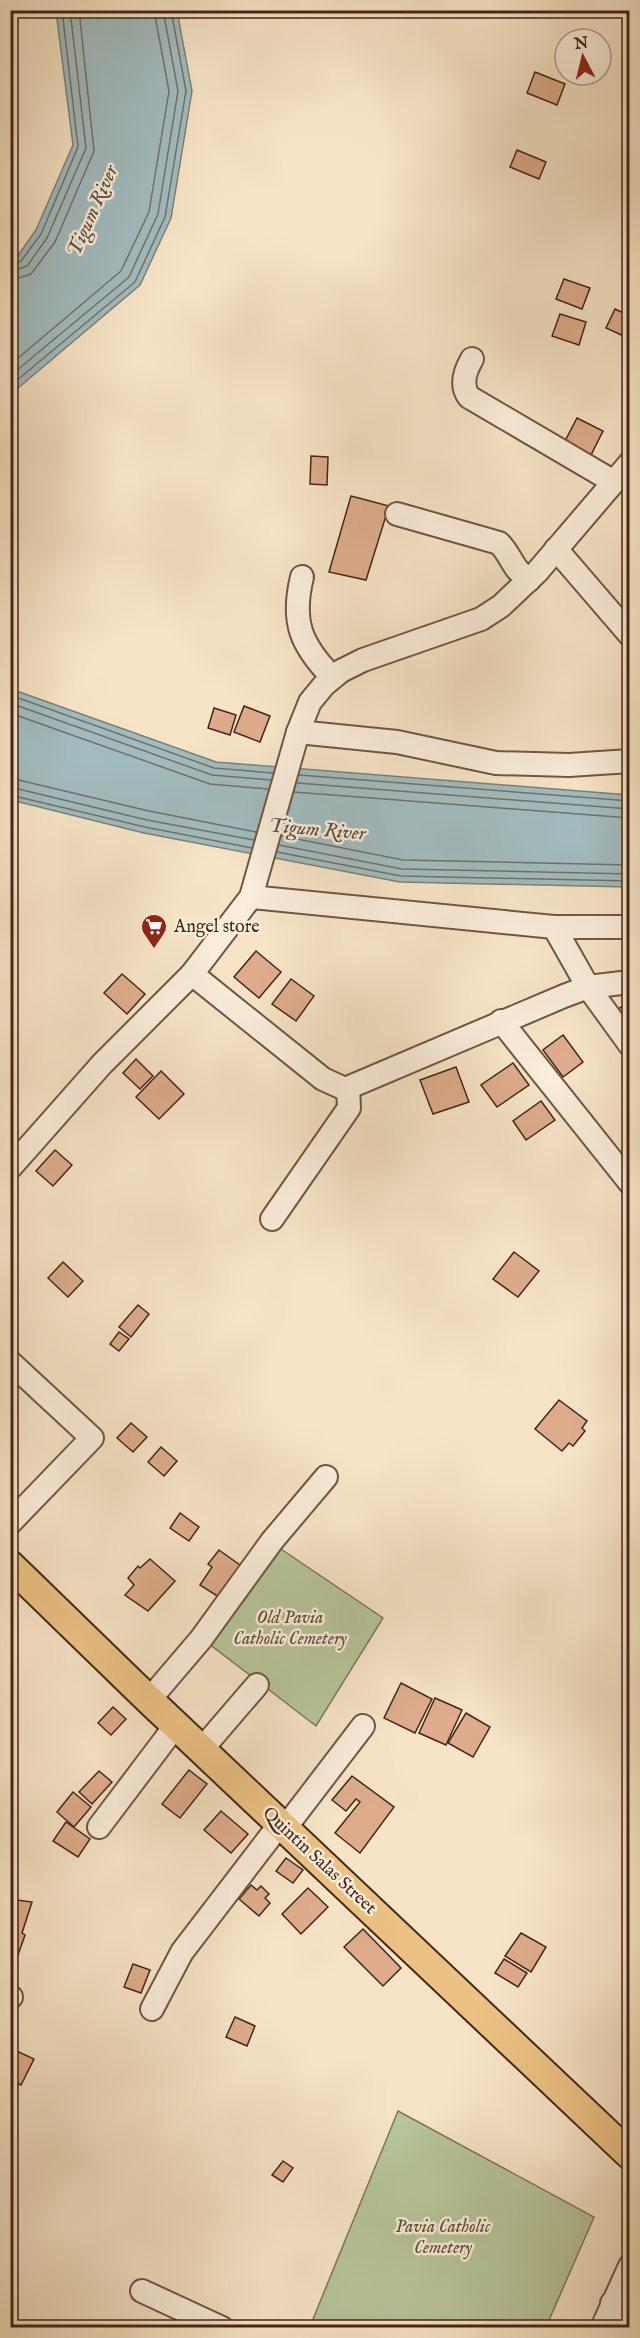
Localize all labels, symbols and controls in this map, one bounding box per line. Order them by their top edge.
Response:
north arrow [553,27,613,87]
text: N [572,33,590,55]
water label: Tigum River [62,160,126,261]
water label: Tigum River [267,813,368,848]
supermarket icon: Angel store [139,912,169,950]
place label: Angel store [173,916,260,939]
park label: Old Pavia Catholic Cemetery [233,1607,347,1651]
street label: Quintin Salas Street [257,1802,381,1920]
park label: Pavia Catholic Cemetery [396,2216,491,2260]

